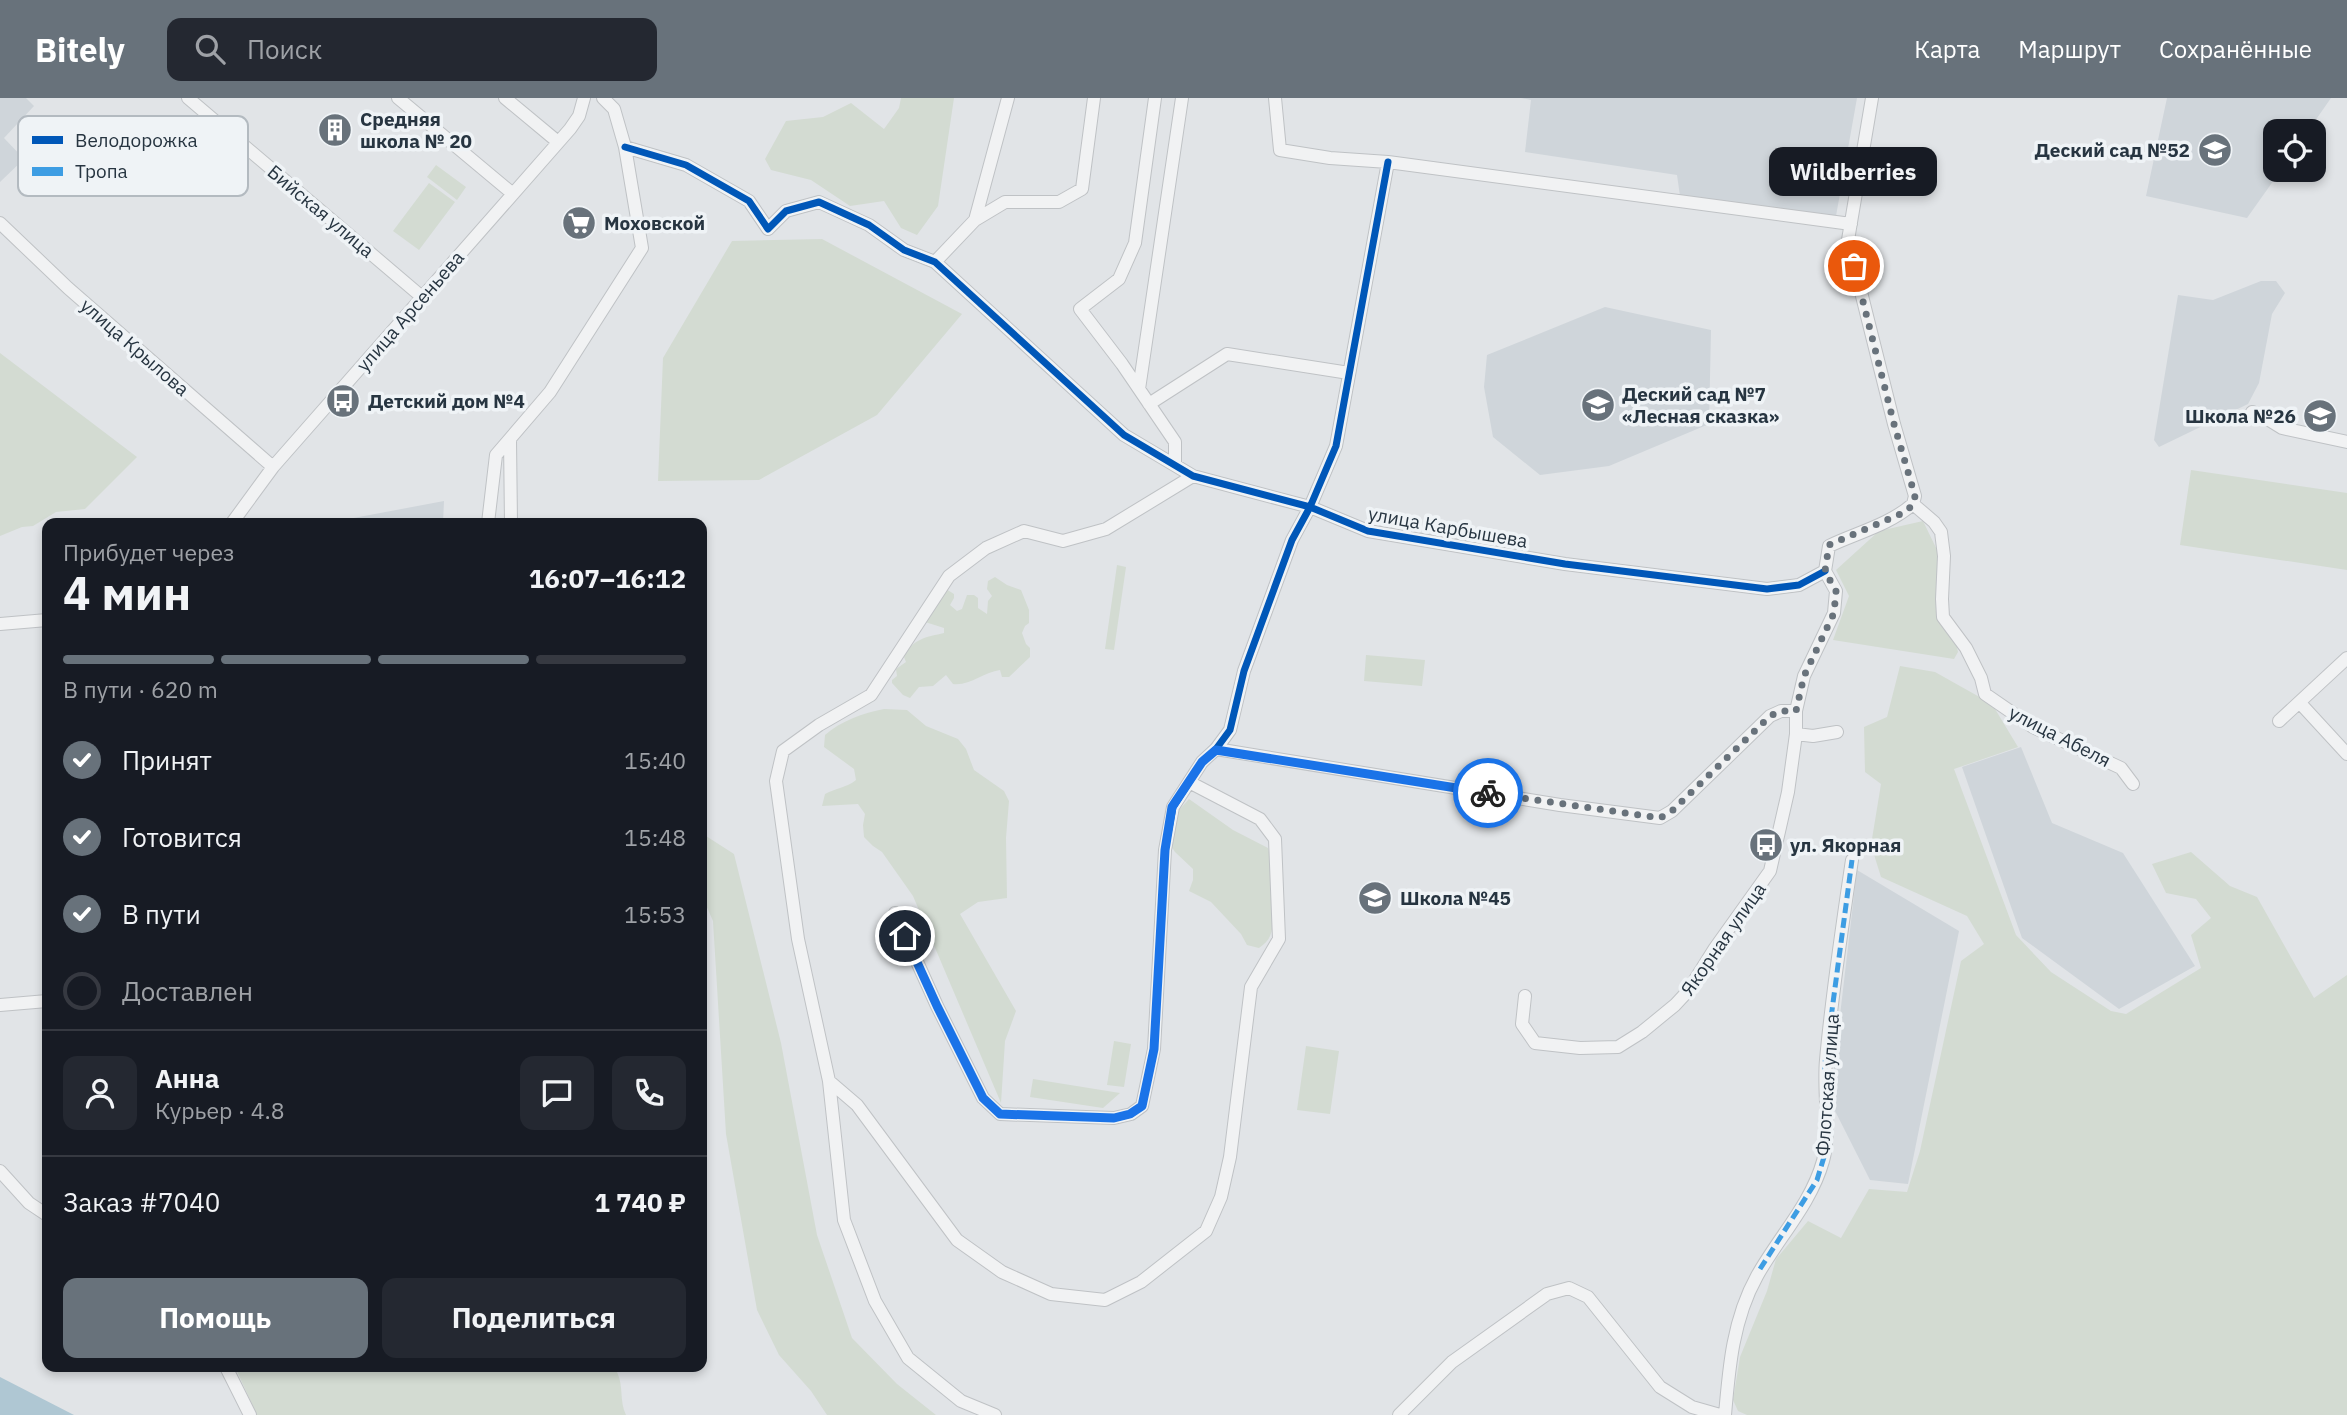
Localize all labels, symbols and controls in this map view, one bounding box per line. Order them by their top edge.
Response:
search box [167,18,657,81]
text: Bitely [35,28,125,71]
icon: search [191,30,229,68]
text: Поиск [247,32,322,66]
text: Карта [1914,33,1980,65]
text: Маршрут [2018,33,2121,65]
text: Сохранённые [2159,33,2312,65]
place label: Средняя школа № 20 [360,107,472,153]
building icon: Средняя школа № 20 [316,111,354,149]
legend [18,116,248,196]
map controls [2263,119,2326,182]
button: locate [2263,119,2326,182]
text: Велодорожка [75,128,198,152]
school or university icon: Деский сад №52 [2196,131,2234,169]
place label: Деский сад №52 [2035,138,2190,162]
callout: Wildberries [1770,147,1938,196]
text: Wildberries [1790,156,1916,186]
text: Тропа [75,159,128,183]
street label: Бийская улица [263,159,379,263]
supermarket icon: Моховской [560,204,598,242]
place label: Моховской [604,211,705,235]
pin [1824,236,1884,296]
street label: улица Арсеньева [351,246,469,376]
icon: bag [1835,247,1873,285]
street label: улица Крылова [76,293,194,401]
bus stop icon: Детский дом №4 [324,382,362,420]
place label: Деский сад №7 «Лесная сказка» [1622,382,1779,428]
school or university icon: Деский сад №7 «Лесная сказка» [1579,386,1617,424]
place label: Детский дом №4 [368,389,525,413]
school or university icon: Школа №26 [2301,397,2339,435]
place label: Школа №26 [2185,404,2296,428]
street label: улица Карбышева [1366,501,1530,553]
text: Прибудет через [63,537,235,567]
text: 16:07–16:12 [529,561,686,595]
text: 4 мин [63,563,191,623]
text: В пути · 620 m [63,674,218,704]
street label: улица Абеля [2005,700,2115,772]
icon: check [63,741,101,779]
text: Принят [122,743,212,777]
text: 15:40 [624,745,686,775]
courier [1453,758,1523,828]
icon: bike [1469,774,1507,812]
icon: check [63,818,101,856]
text: Готовится [122,820,242,854]
text: 15:48 [624,822,686,852]
bus stop icon: ул. Якорная [1747,826,1785,864]
place label: ул. Якорная [1790,833,1901,857]
street label: Якорная улица [1675,878,1771,1000]
school or university icon: Школа №45 [1356,879,1394,917]
place label: Школа №45 [1400,886,1511,910]
icon: check [63,895,101,933]
text: В пути [122,897,201,931]
text: 15:53 [624,899,686,929]
pin [875,906,935,966]
icon: home [886,917,924,955]
text: Доставлен [122,974,253,1008]
street label: Флотская улица [1810,1013,1844,1157]
button: person [63,1056,137,1130]
button: chat [520,1056,594,1130]
button: phone [612,1056,686,1130]
text: Анна [155,1061,219,1095]
text: Курьер · 4.8 [155,1095,285,1125]
text: Заказ #7040 [63,1185,220,1219]
text: 1 740 ₽ [594,1185,686,1219]
button: Помощь [63,1278,368,1358]
button: Поделиться [382,1278,686,1358]

